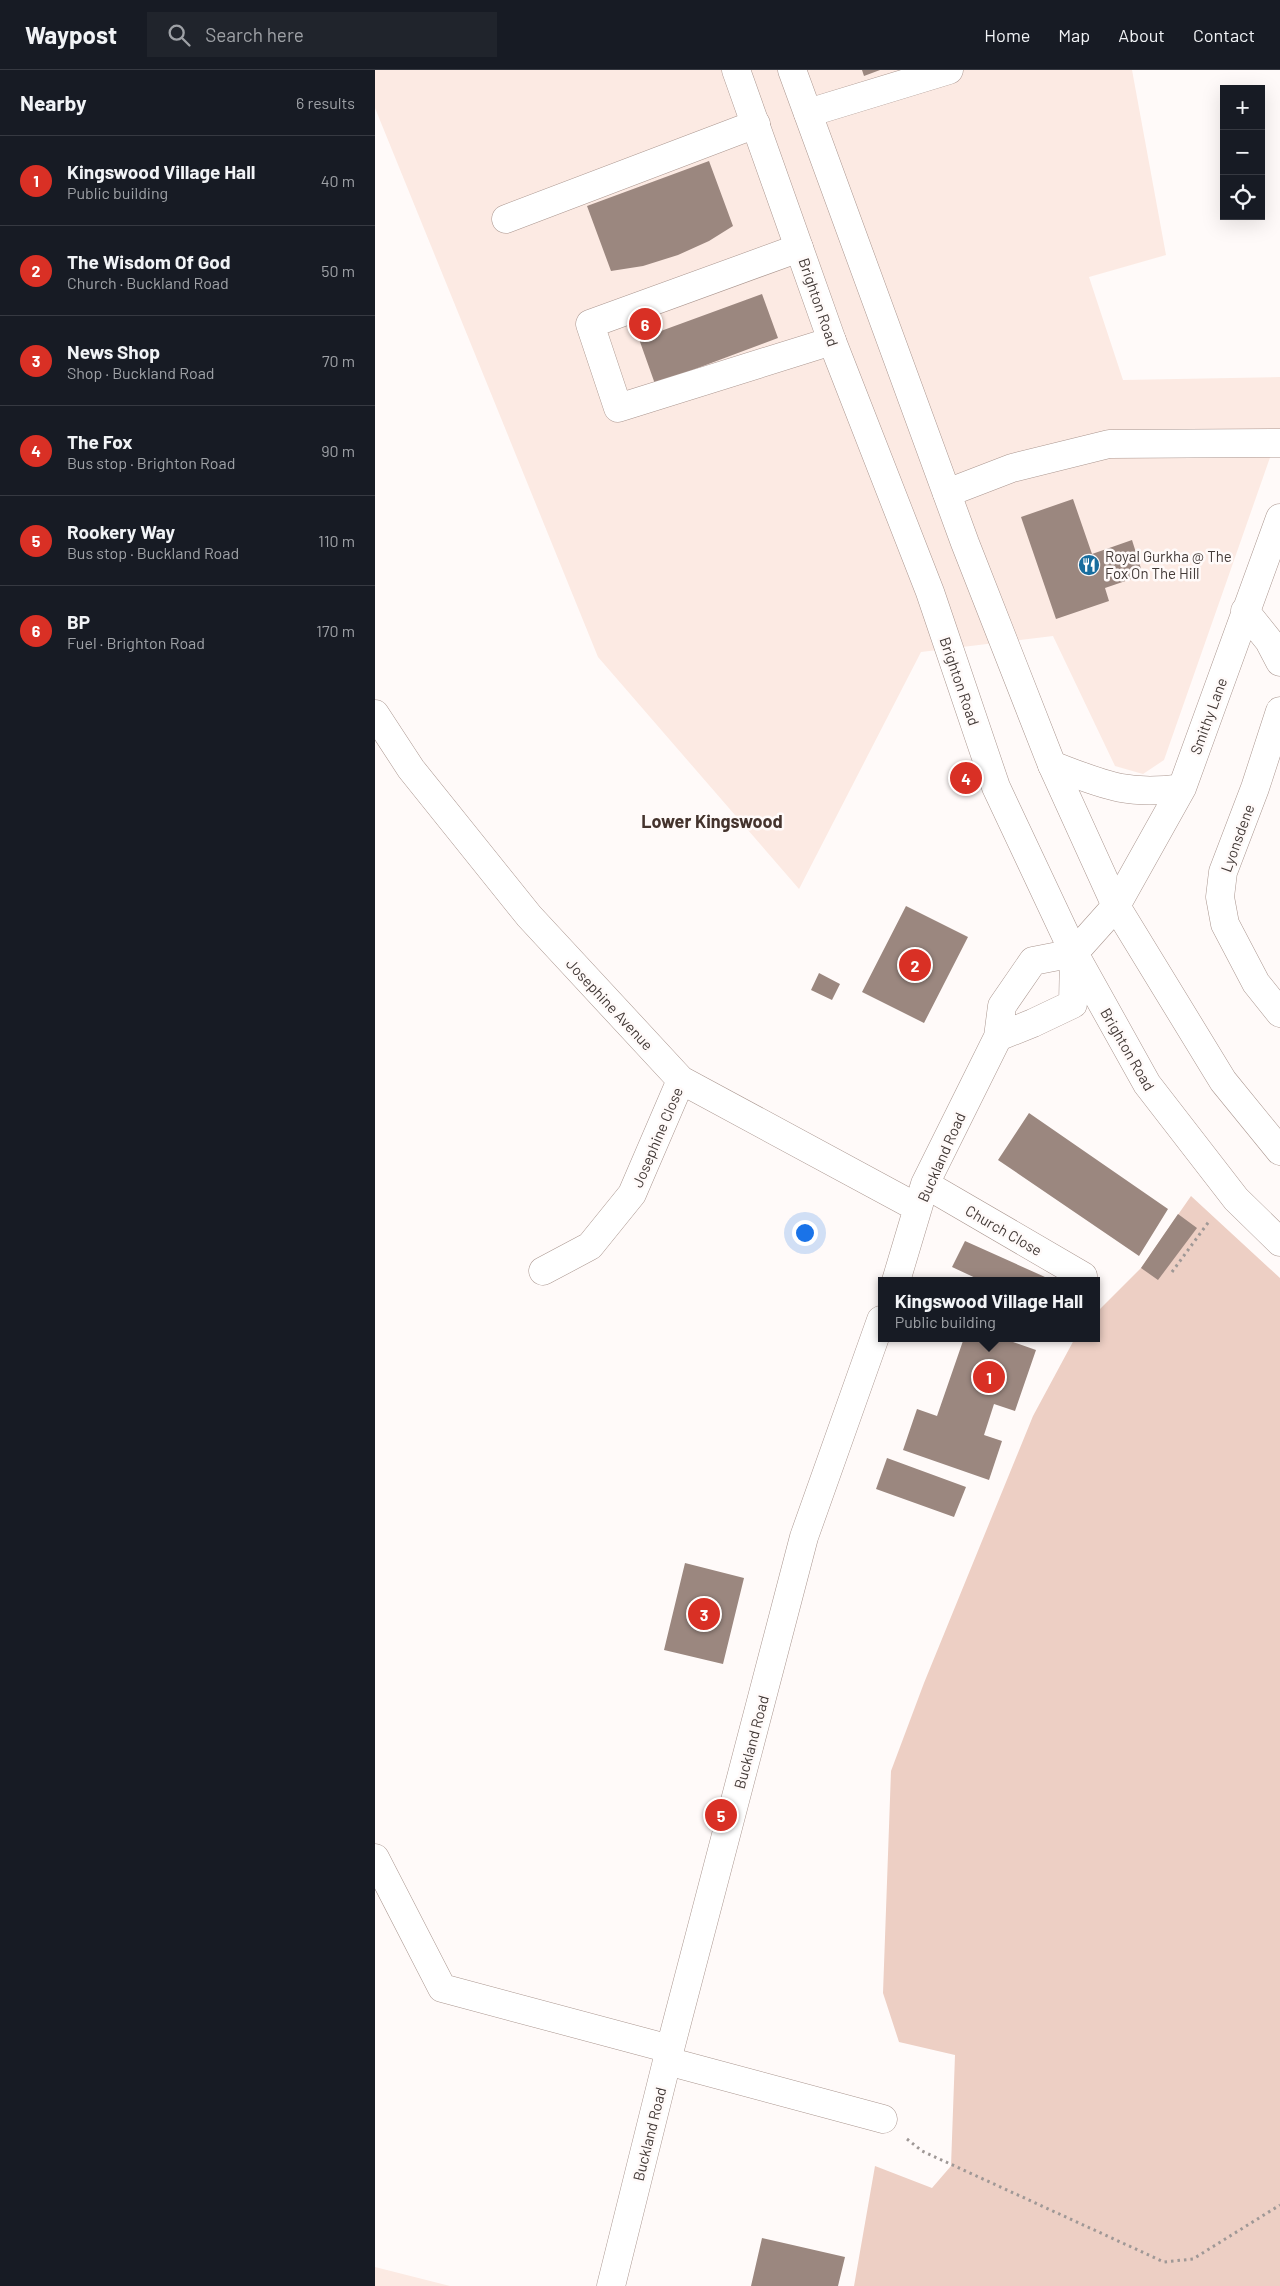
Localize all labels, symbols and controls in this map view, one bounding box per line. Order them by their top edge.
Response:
search box [147,12,497,57]
text: Waypost [25,20,117,49]
icon: search [165,21,193,49]
text: Search here [205,23,304,46]
text: Home [984,24,1030,46]
text: Map [1058,24,1090,46]
text: About [1118,24,1165,46]
text: Contact [1193,24,1255,46]
map controls [1220,85,1265,220]
button: + [1220,85,1265,130]
text: Nearby [20,90,86,115]
text: 6 results [296,93,355,112]
button: − [1220,130,1265,175]
text: Kingswood Village Hall [67,160,255,183]
text: 1 [33,171,39,190]
text: 40 m [321,171,355,190]
button: locate [1220,175,1265,220]
text: Public building [67,183,168,202]
text: The Wisdom Of God [67,250,231,273]
street label: Brighton Road [795,255,843,349]
text: 2 [32,261,40,280]
text: 50 m [321,261,355,280]
text: Church · Buckland Road [67,273,229,292]
pin: 6 [629,305,661,343]
text: News Shop [67,340,160,363]
text: 3 [32,351,40,370]
text: 70 m [322,351,355,370]
text: Shop · Buckland Road [67,363,215,382]
text: The Fox [67,430,132,453]
text: 4 [31,441,41,460]
text: 90 m [321,441,355,460]
text: Bus stop · Brighton Road [67,453,235,472]
text: Rookery Way [67,520,175,543]
text: 5 [32,531,40,550]
text: 110 m [318,531,355,550]
text: Bus stop · Buckland Road [67,543,239,562]
place label: Royal Gurkha @ The Fox On The Hill [1105,547,1232,582]
restaurant icon: Royal Gurkha @ The Fox On The Hill [1077,553,1101,577]
text: BP [67,610,90,633]
text: 6 [32,621,40,640]
text: 170 m [316,621,355,640]
text: Fuel · Brighton Road [67,633,205,652]
street label: Brighton Road [936,634,984,728]
street label: Smithy Lane [1186,675,1230,757]
pin: 4 [950,759,982,797]
street label: Lyonsdene [1216,802,1258,874]
district label: Lower Kingswood [641,810,783,832]
pin: 2 [899,946,931,984]
street label: Josephine Avenue [563,954,657,1054]
street label: Brighton Road [1097,1004,1159,1094]
street label: Josephine Close [628,1084,686,1190]
street label: Buckland Road [913,1109,969,1205]
street label: Church Close [962,1201,1046,1259]
your location [792,1220,818,1246]
popup [878,1277,1100,1342]
text: Kingswood Village Hall [895,1289,1083,1312]
text: Public building [895,1312,996,1331]
pin: 1 [973,1358,1005,1396]
pin: 3 [688,1595,720,1633]
street label: Buckland Road [730,1693,772,1791]
pin: 5 [705,1796,737,1834]
street label: Buckland Road [629,2085,669,2183]

